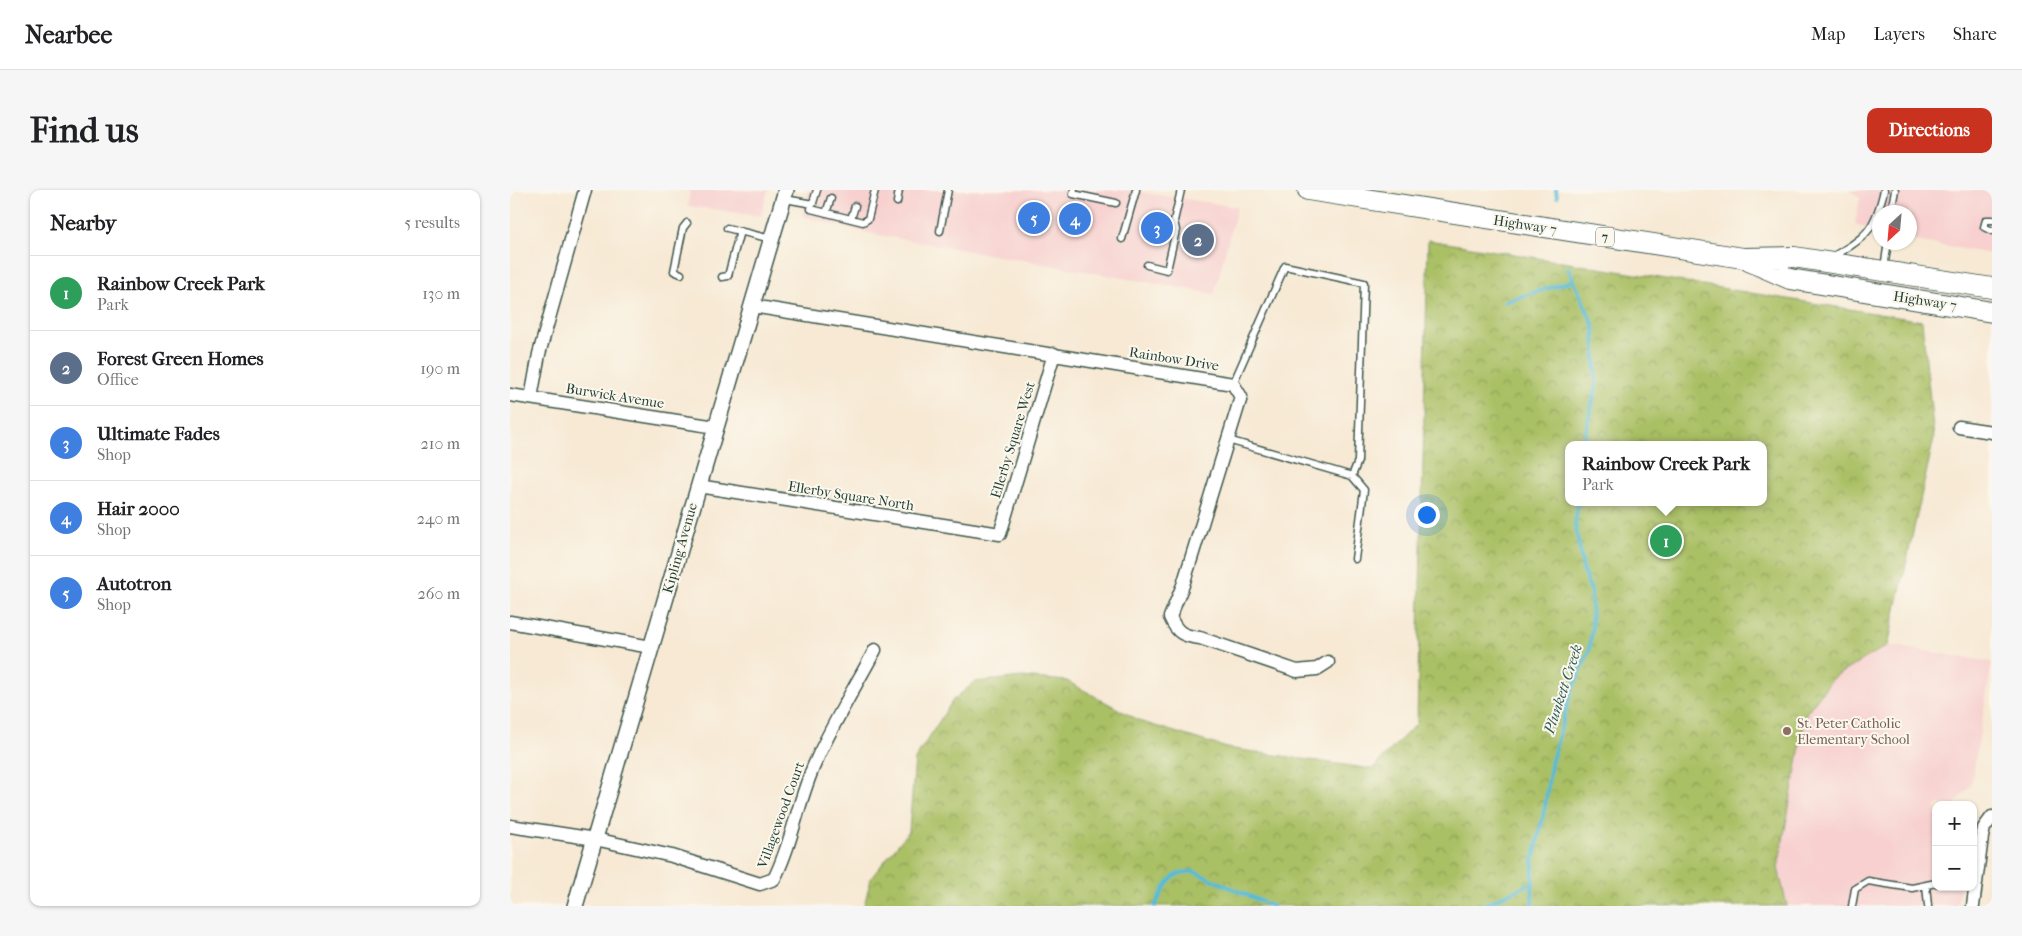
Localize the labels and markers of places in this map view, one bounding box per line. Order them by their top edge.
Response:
pin: 5 [1018,199,1050,237]
pin: 4 [1059,200,1091,238]
pin: 3 [1141,209,1173,247]
pin: 2 [1182,221,1214,259]
pin: 1 [1650,522,1682,560]
place label: St. Peter Catholic Elementary School [1797,715,1910,748]
marker: St. Peter Catholic Elementary School [1781,725,1793,737]

